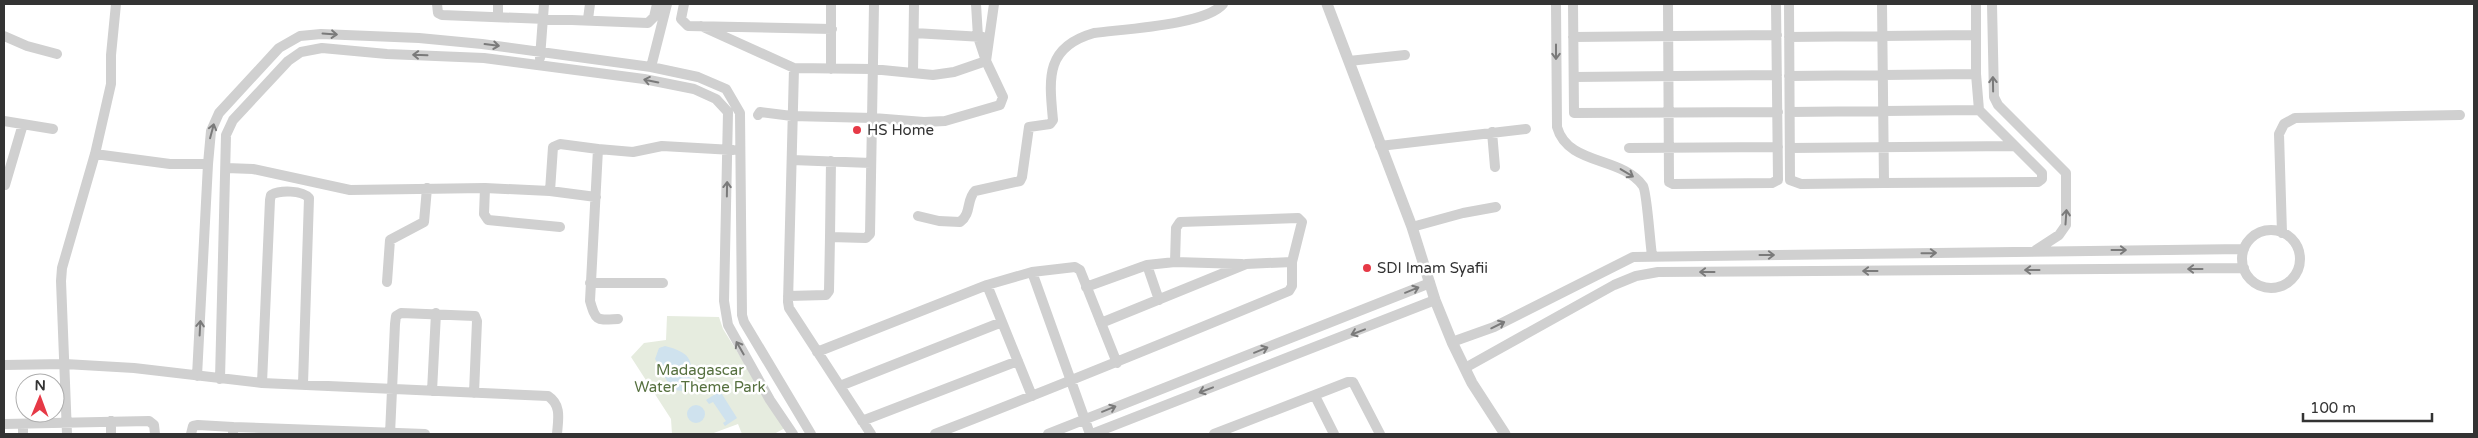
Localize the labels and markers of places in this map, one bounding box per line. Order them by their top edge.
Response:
place label: HS Home [867,121,934,139]
marker: HS Home [851,124,863,136]
place label: SDI Imam Syafii [1377,259,1488,277]
marker: SDI Imam Syafii [1361,262,1373,274]

